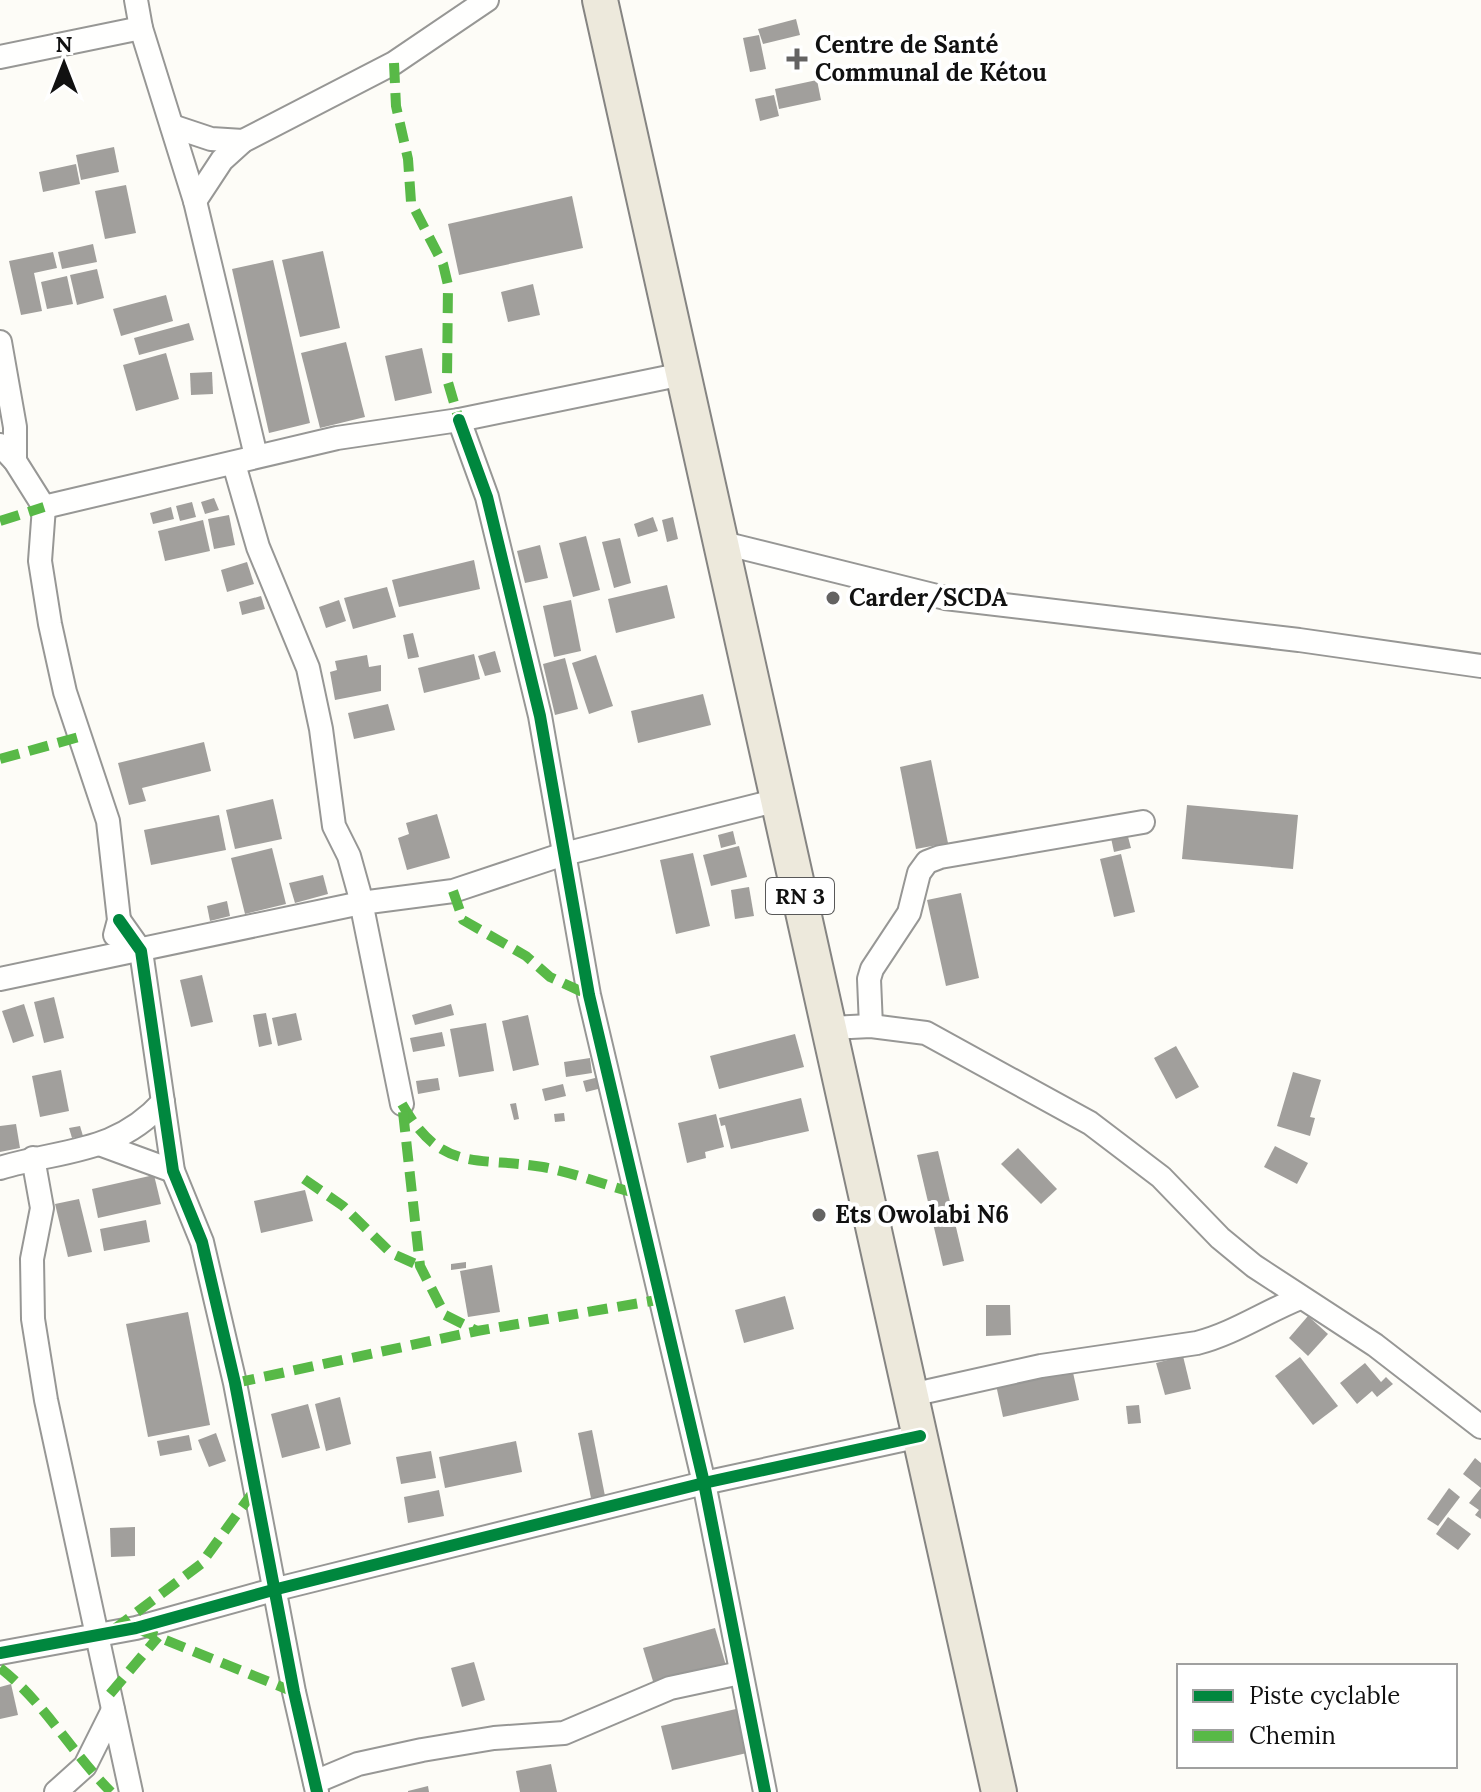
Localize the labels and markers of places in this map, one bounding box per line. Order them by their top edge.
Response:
place label: Centre de Santé Communal de Kétou [815,29,1047,88]
marker: Centre de Santé Communal de Kétou [786,48,808,70]
place label: Carder/SCDA [849,582,1007,613]
marker: Carder/SCDA [824,589,842,607]
place label: Ets Owolabi N6 [835,1199,1009,1230]
marker: Ets Owolabi N6 [810,1206,828,1224]

